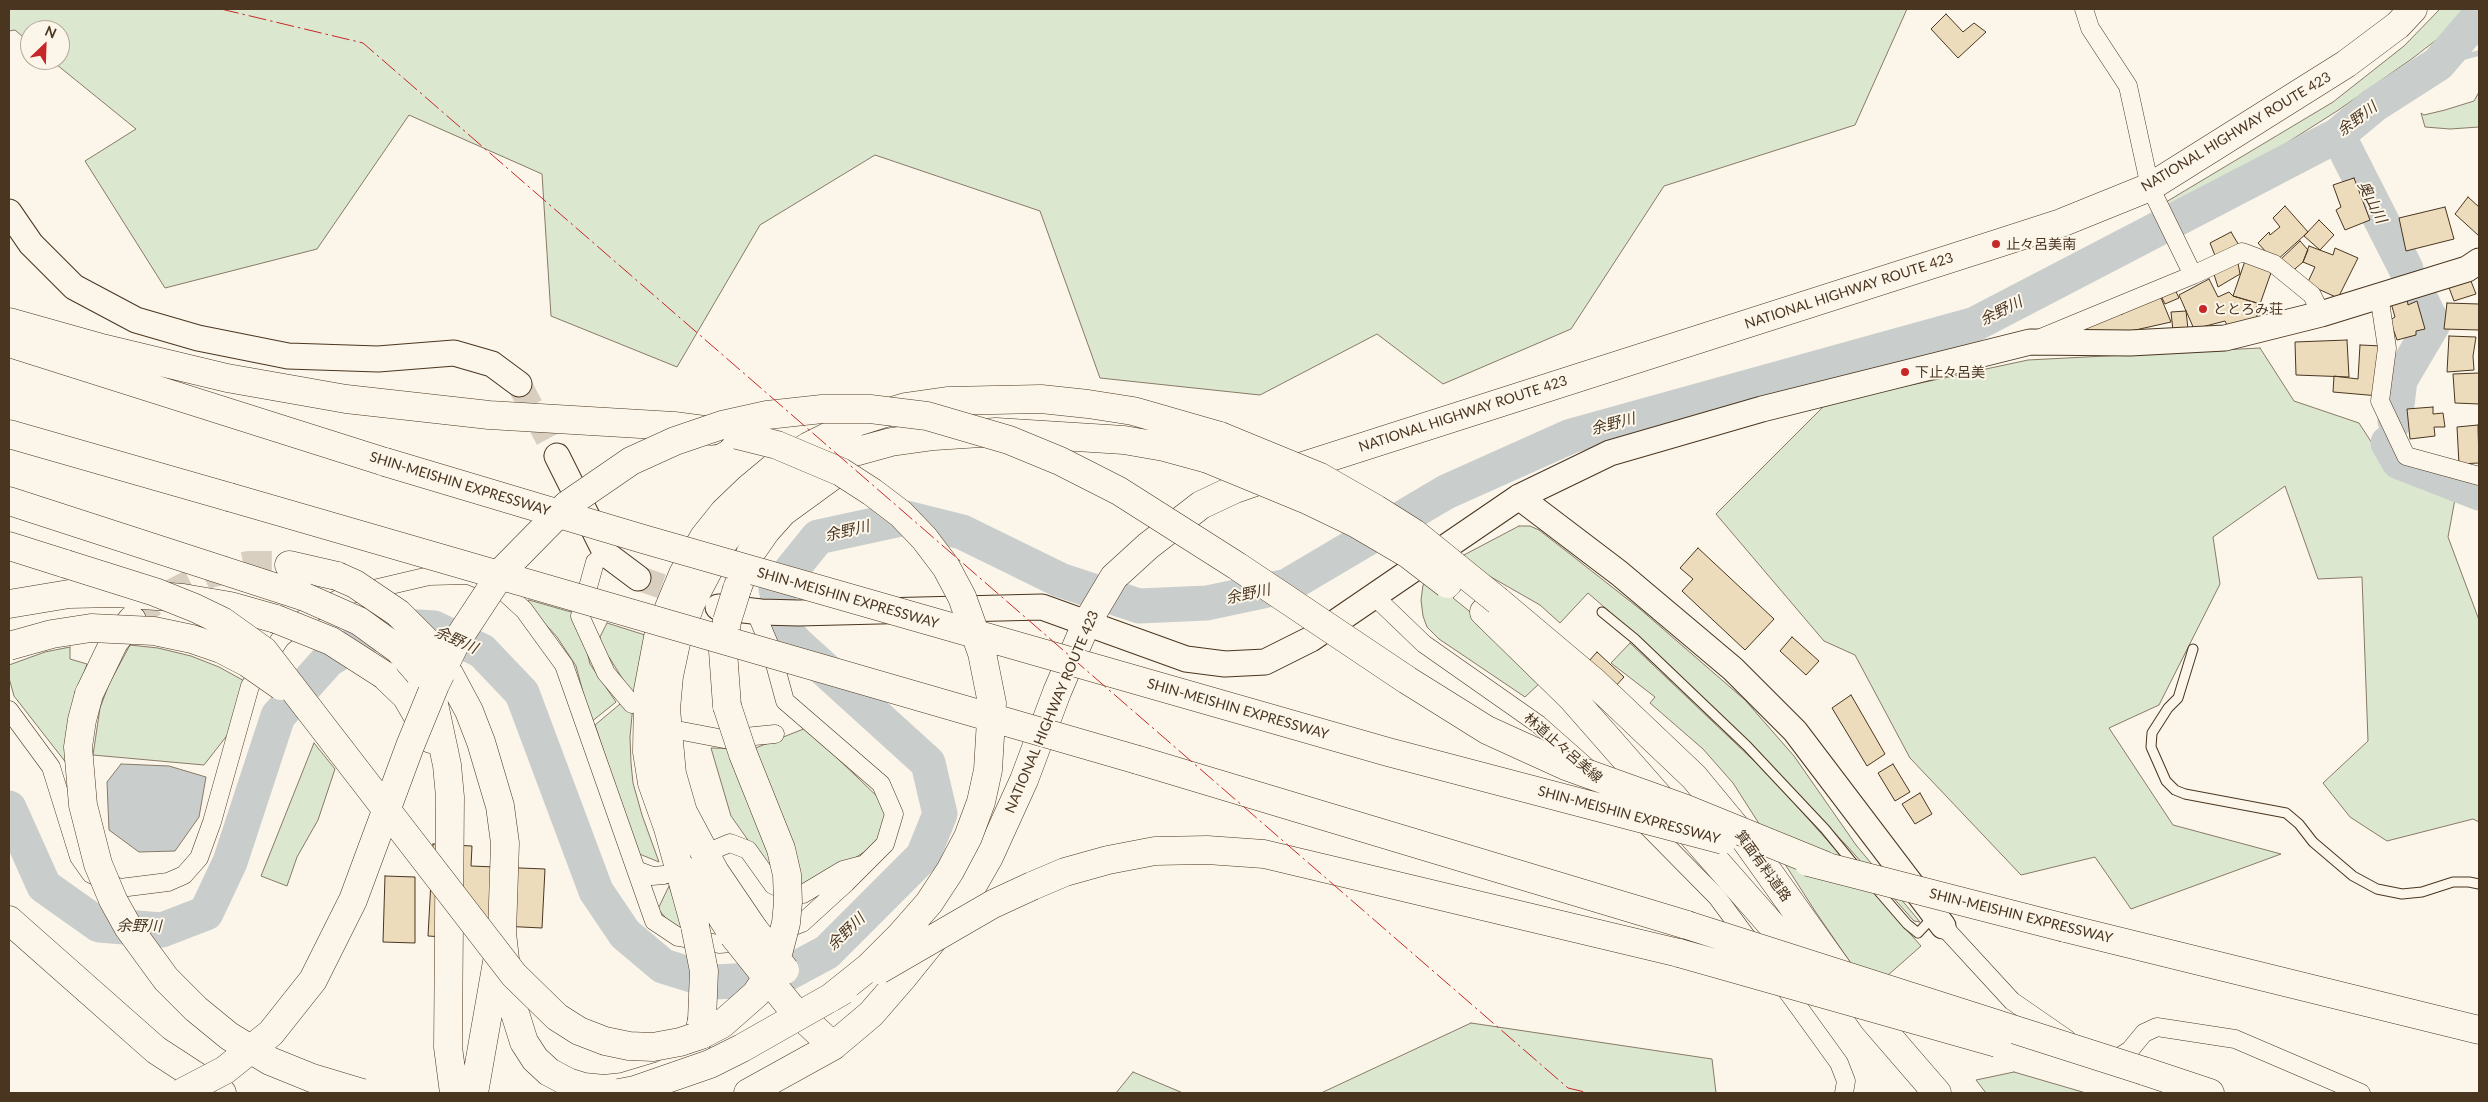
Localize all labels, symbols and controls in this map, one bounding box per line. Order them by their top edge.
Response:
north arrow [20,20,70,70]
text: N [43,22,59,42]
street label: NATIONAL HIGHWAY ROUTE 423 [2138,69,2334,195]
water label: 余野川 [2334,98,2380,140]
water label: 奥山川 [2354,178,2390,226]
place label: 止々呂美南 [2006,236,2076,252]
marker: 止々呂美南 [1990,238,2002,250]
street label: NATIONAL HIGHWAY ROUTE 423 [1743,249,1955,333]
water label: 余野川 [1977,293,2025,329]
place label: ととろみ荘 [2213,301,2283,317]
marker: ととろみ荘 [2197,303,2209,315]
place label: 下止々呂美 [1915,364,1985,380]
marker: 下止々呂美 [1899,366,1911,378]
street label: NATIONAL HIGHWAY ROUTE 423 [1357,372,1569,456]
water label: 余野川 [1589,409,1637,439]
street label: SHIN-MEISHIN EXPRESSWAY [368,448,552,520]
water label: 余野川 [823,517,871,545]
street label: SHIN-MEISHIN EXPRESSWAY [755,564,941,632]
water label: 余野川 [1224,581,1272,607]
street label: NATIONAL HIGHWAY ROUTE 423 [1002,608,1102,816]
water label: 余野川 [432,623,480,657]
street label: SHIN-MEISHIN EXPRESSWAY [1145,675,1331,743]
street label: 林道止々呂美線 [1521,710,1605,786]
street label: SHIN-MEISHIN EXPRESSWAY [1536,783,1722,847]
street label: 箕面有料道路 [1732,827,1794,905]
street label: SHIN-MEISHIN EXPRESSWAY [1928,885,2114,947]
water label: 余野川 [824,910,868,954]
water label: 余野川 [116,917,162,935]

